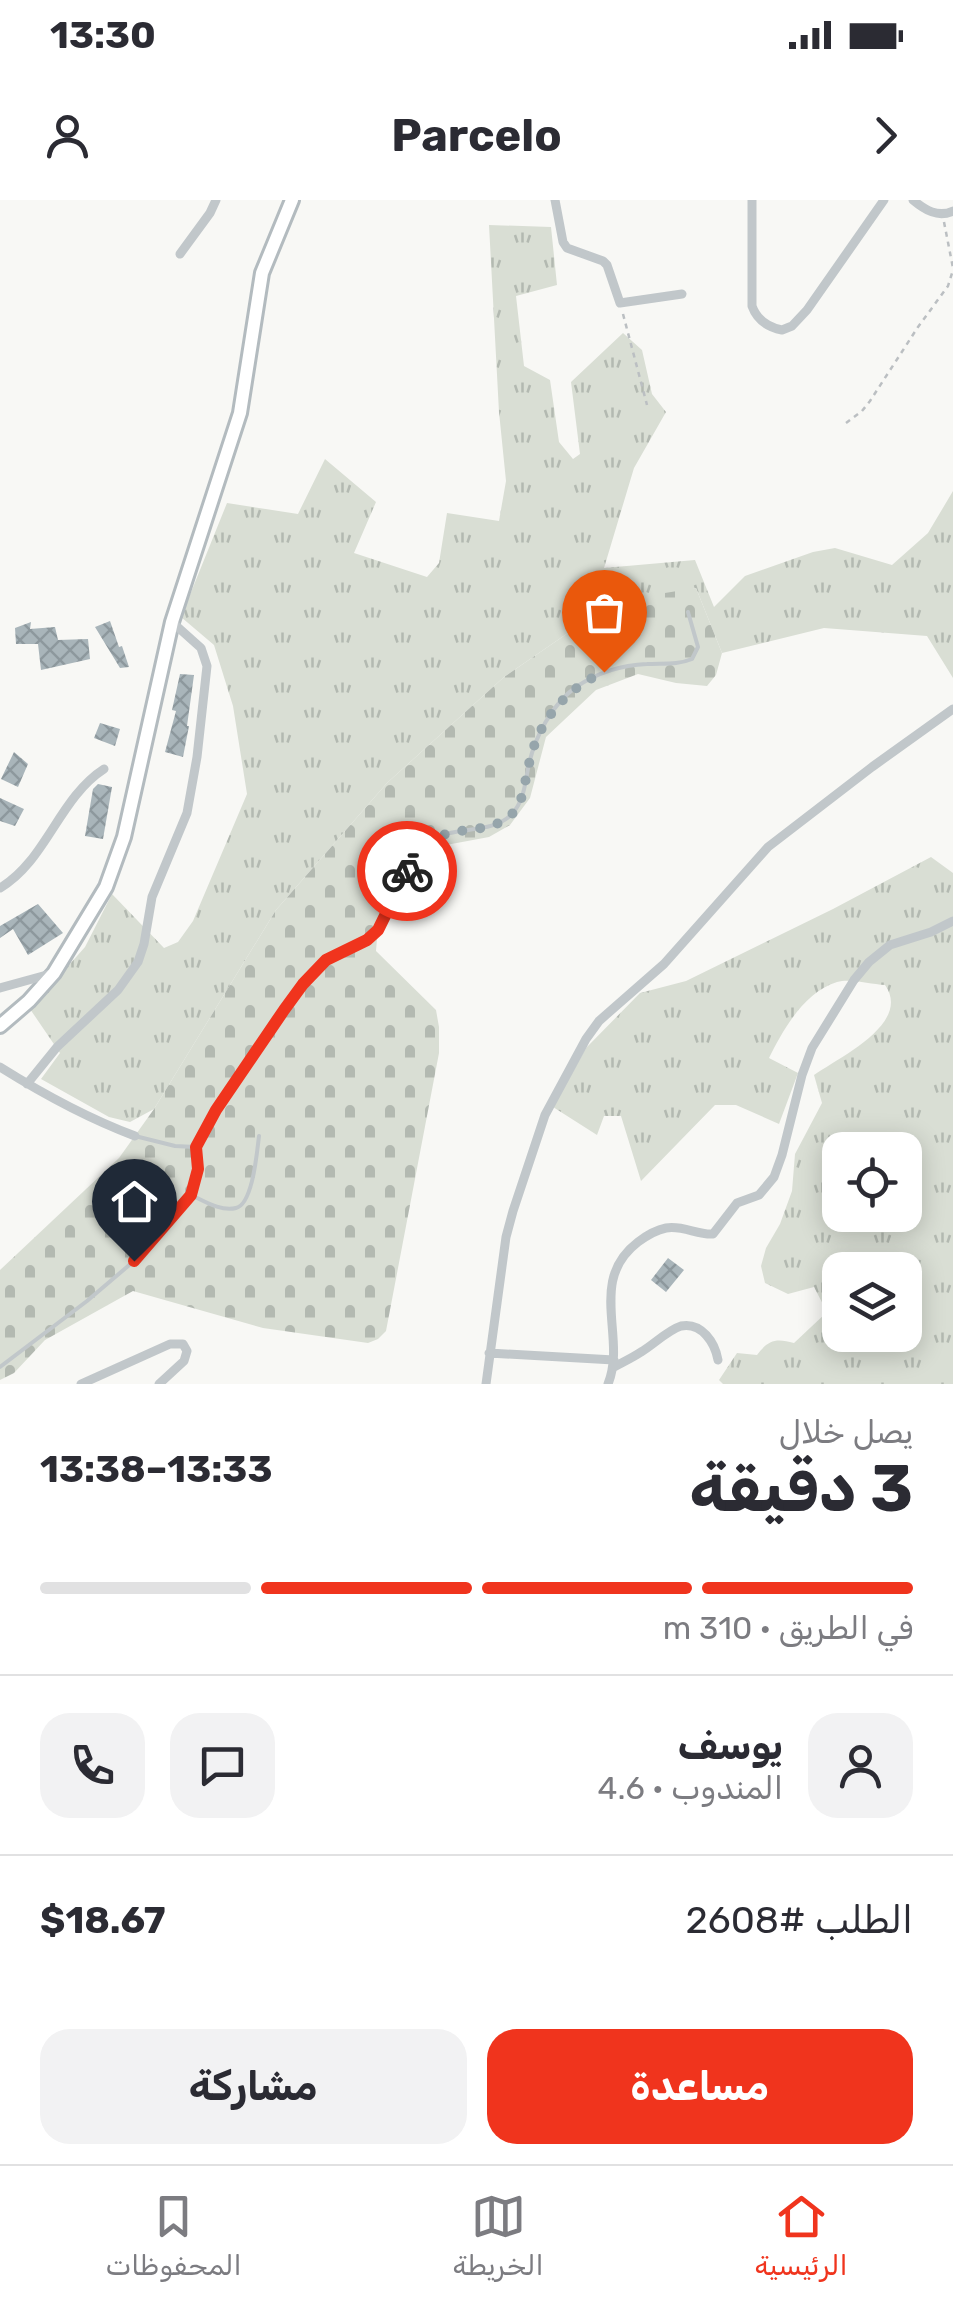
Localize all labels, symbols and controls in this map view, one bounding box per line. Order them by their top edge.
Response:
text: 13:30 [50,12,156,58]
icon: person [40,108,95,163]
icon: forward [858,108,913,163]
text: Parcelo [391,109,562,162]
pin [562,570,647,673]
icon: bag [577,585,632,640]
courier [357,821,457,921]
icon: bike [380,844,435,899]
map controls [822,1132,922,1352]
button: locate [822,1132,922,1232]
pin [92,1159,177,1262]
icon: home [107,1174,162,1229]
button: layers [822,1252,922,1352]
text: يصل خلال [779,1413,913,1451]
text: 13:33–13:38 [40,1446,272,1492]
text: 3 دقيقة [689,1450,913,1527]
text: في الطريق · 310 m [663,1609,913,1647]
button: phone [40,1713,145,1818]
button: chat [170,1713,275,1818]
button: person [808,1713,913,1818]
text: يوسف [678,1723,783,1769]
text: المندوب · 4.6 [598,1769,783,1807]
text: $18.67 [40,1897,166,1943]
text: الطلب #2608 [686,1897,913,1943]
button: مشاركة [40,2029,467,2144]
button: مساعدة [487,2029,913,2144]
tab: المحفوظات [105,2189,242,2282]
tab: الخريطة [452,2189,544,2282]
tab: الرئيسية [754,2189,848,2282]

